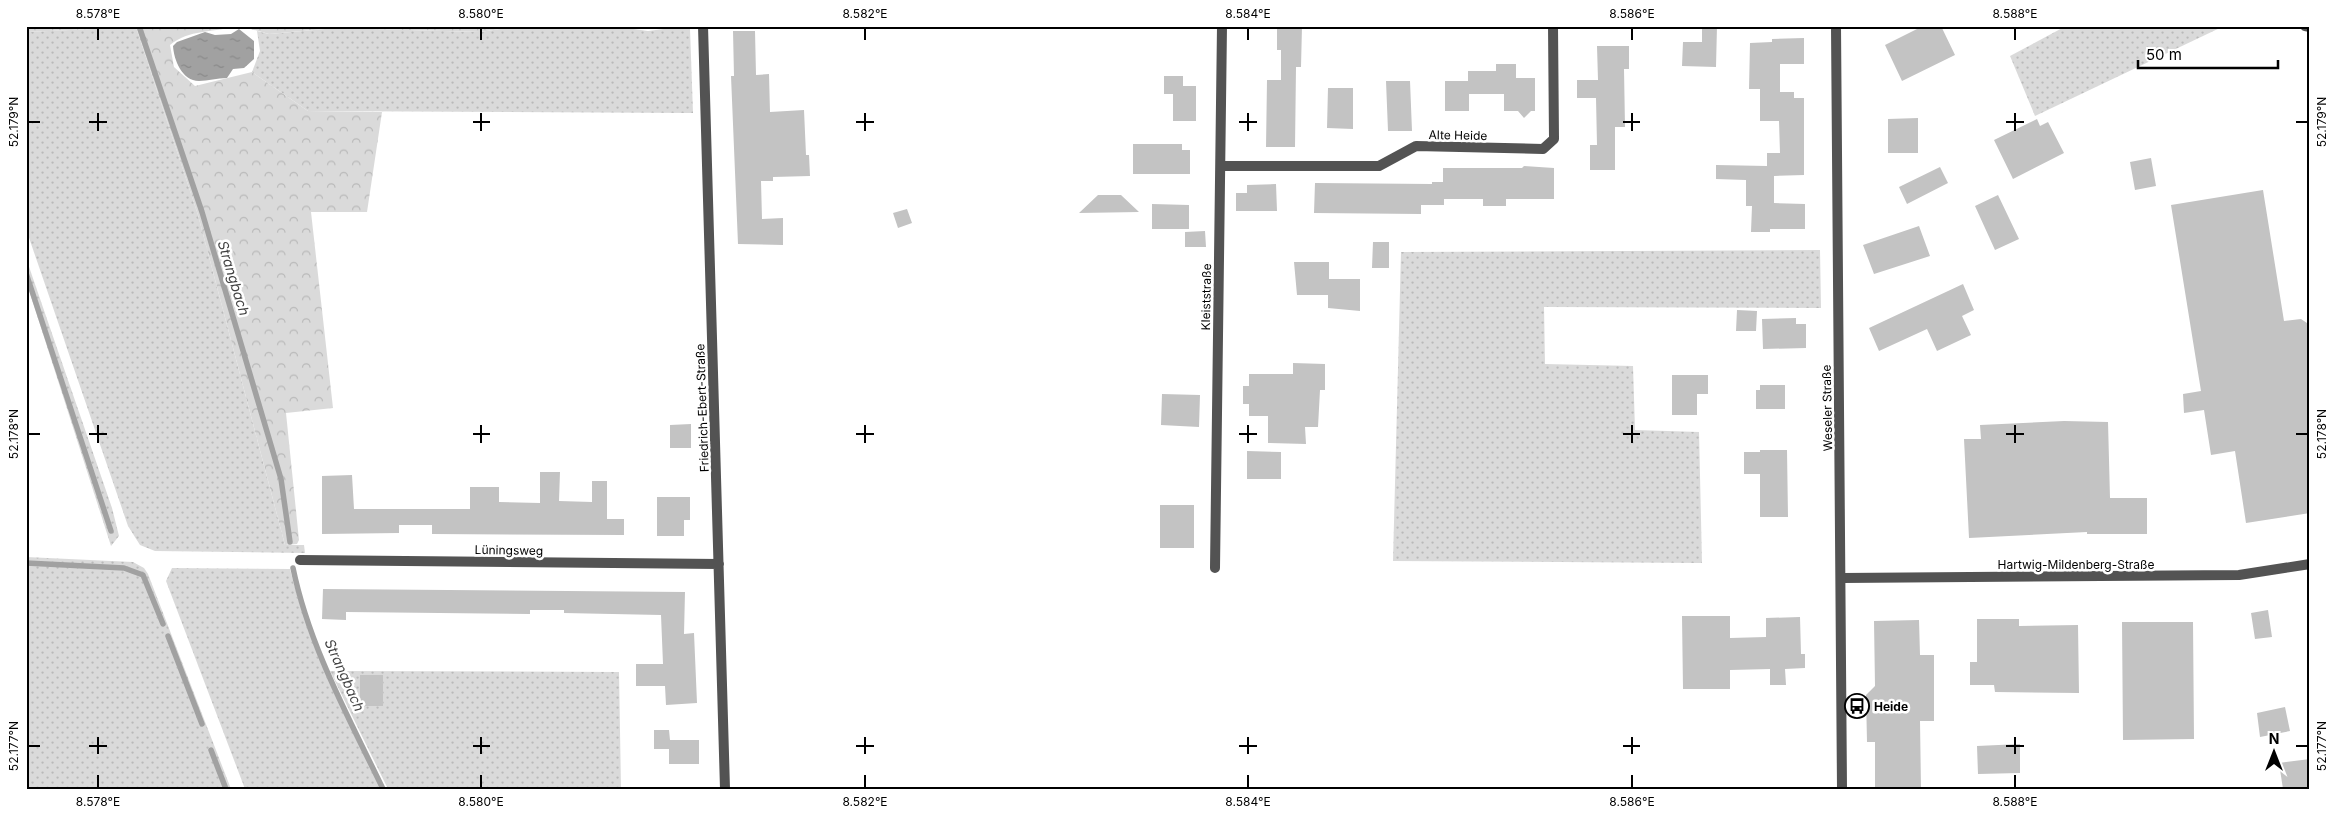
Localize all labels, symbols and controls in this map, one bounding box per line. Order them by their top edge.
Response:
text: 8.578°E [76,6,120,21]
text: 8.580°E [458,6,504,21]
text: 8.582°E [842,6,888,21]
text: 8.584°E [1225,6,1271,21]
text: 8.586°E [1609,6,1655,21]
text: 8.588°E [1992,6,2038,21]
scale bar [2138,38,2278,70]
text: 50 m [2146,45,2182,64]
text: 52.179°N [6,97,21,147]
text: 52.179°N [2314,97,2329,147]
street label: Alte Heide [1429,127,1487,143]
water label: Strangbach [215,238,253,318]
street label: Kleiststraße [1198,263,1214,331]
street label: Friedrich-Ebert-Straße [692,344,712,472]
street label: Weseler Straße [1819,365,1835,451]
text: 52.178°N [6,409,21,459]
text: 52.178°N [2314,409,2329,459]
street label: Lüningsweg [475,542,543,558]
street label: Hartwig-Mildenberg-Straße [1998,557,2154,572]
water label: Strangbach [321,636,369,714]
bus stop icon: Heide [1844,693,1870,719]
place label: Heide [1874,699,1908,714]
text: 52.177°N [6,721,21,771]
text: 52.177°N [2314,721,2329,771]
north arrow [2248,728,2298,778]
text: N [2269,730,2279,747]
text: 8.578°E [76,794,120,809]
text: 8.580°E [458,794,504,809]
text: 8.582°E [842,794,888,809]
text: 8.584°E [1225,794,1271,809]
text: 8.586°E [1609,794,1655,809]
text: 8.588°E [1992,794,2038,809]

